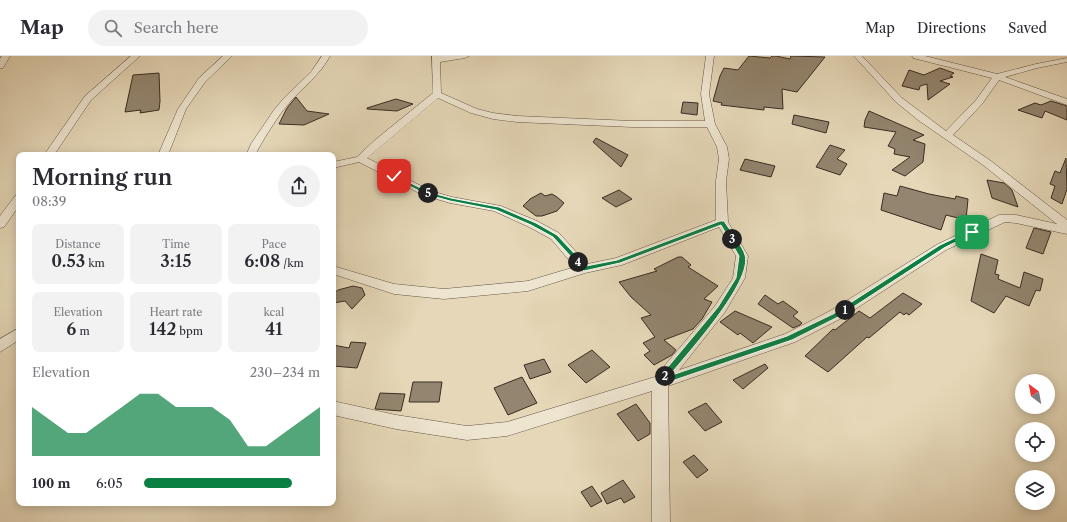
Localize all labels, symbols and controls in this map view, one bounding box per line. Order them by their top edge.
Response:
search box [88,10,368,46]
text: Map [20,16,64,39]
icon: search [102,17,124,39]
text: Search here [134,18,219,37]
text: Map [865,19,895,37]
text: Directions [917,19,986,37]
text: Saved [1008,19,1047,37]
pin [377,159,411,193]
text: Morning run [32,164,172,191]
button: share [278,165,320,207]
icon: check [383,165,405,187]
pin: 5 [418,183,438,203]
text: 5 [425,186,431,200]
text: 08:39 [32,193,66,209]
pin [955,215,989,249]
icon: arrive [961,221,983,243]
pin: 3 [722,229,742,249]
text: 3 [729,232,735,246]
text: Distance [55,237,101,251]
text: Time [162,237,190,251]
text: Pace [262,237,286,251]
text: 0.53 [51,251,85,271]
text: 3:15 [160,251,192,271]
text: 6:08 [244,251,280,271]
pin: 4 [568,252,588,272]
text: 4 [575,255,581,269]
text: km [85,256,105,270]
text: /km [280,256,304,270]
pin: 1 [835,300,855,320]
text: 1 [843,303,847,317]
text: Elevation [53,305,103,319]
text: Heart rate [149,305,203,319]
text: kcal [264,305,284,319]
text: 6 [66,319,76,339]
text: 142 [149,319,176,339]
text: 41 [265,319,283,339]
text: m [76,324,90,338]
text: bpm [176,324,203,338]
text: Elevation [32,364,90,380]
text: 230–234 m [250,364,320,380]
pin: 2 [655,366,675,386]
text: 2 [662,369,668,383]
north arrow [1015,374,1055,414]
map controls [1015,374,1055,510]
button: locate [1015,422,1055,462]
button: layers [1015,470,1055,510]
text: 100 m [32,475,71,491]
text: 6:05 [96,475,123,491]

